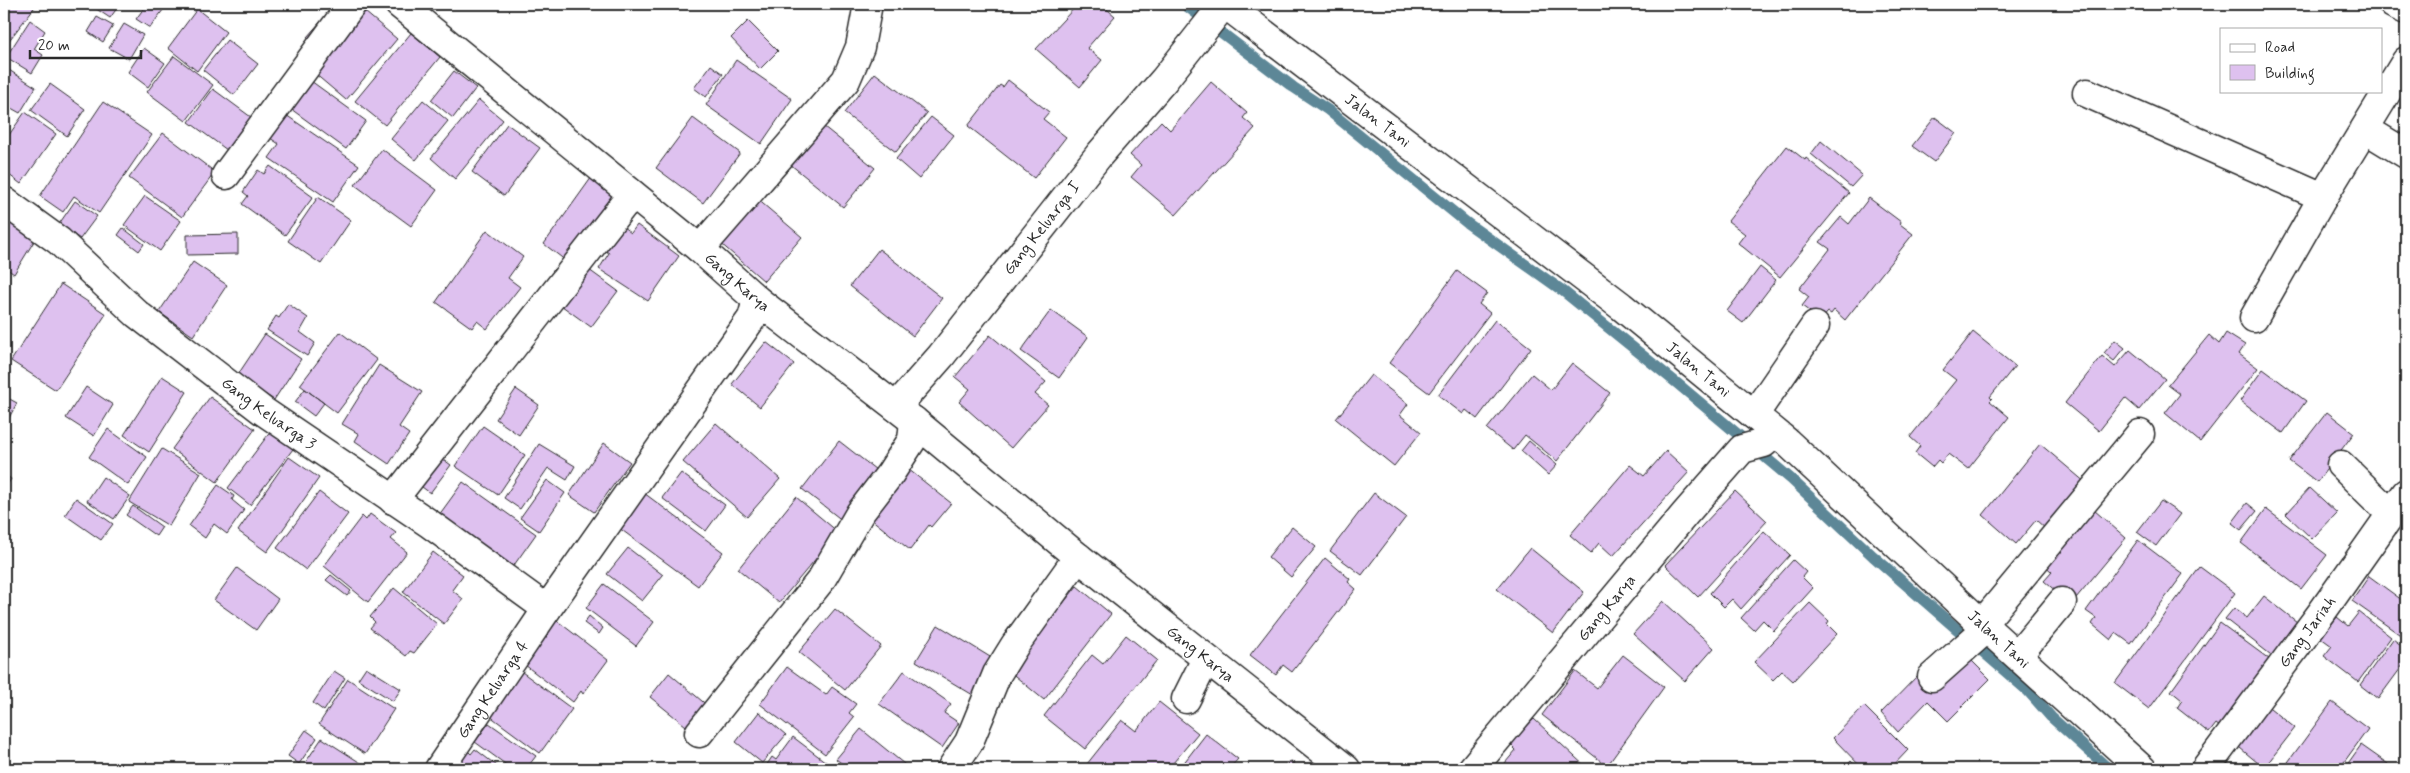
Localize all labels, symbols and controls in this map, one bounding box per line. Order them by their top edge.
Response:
scale bar [30,28,141,60]
legend [2220,28,2382,92]
text: 20 m [38,36,70,56]
text: Road [2265,38,2295,58]
text: Building [2265,64,2315,85]
street label: Jalan Tani [1340,89,1415,153]
street label: Gang Keluarga I [998,177,1085,279]
street label: Gang Karya [700,248,774,317]
street label: Jalan Tani [1662,337,1735,402]
street label: Gang Keluarga 3 [217,372,320,454]
street label: Gang Karya [1573,570,1641,646]
street label: Gang Jariah [2274,592,2341,672]
street label: Jalan Tani [1963,605,2035,673]
street label: Gang Karya [1162,621,1239,687]
street label: Gang Keluarga 4 [452,636,533,742]

